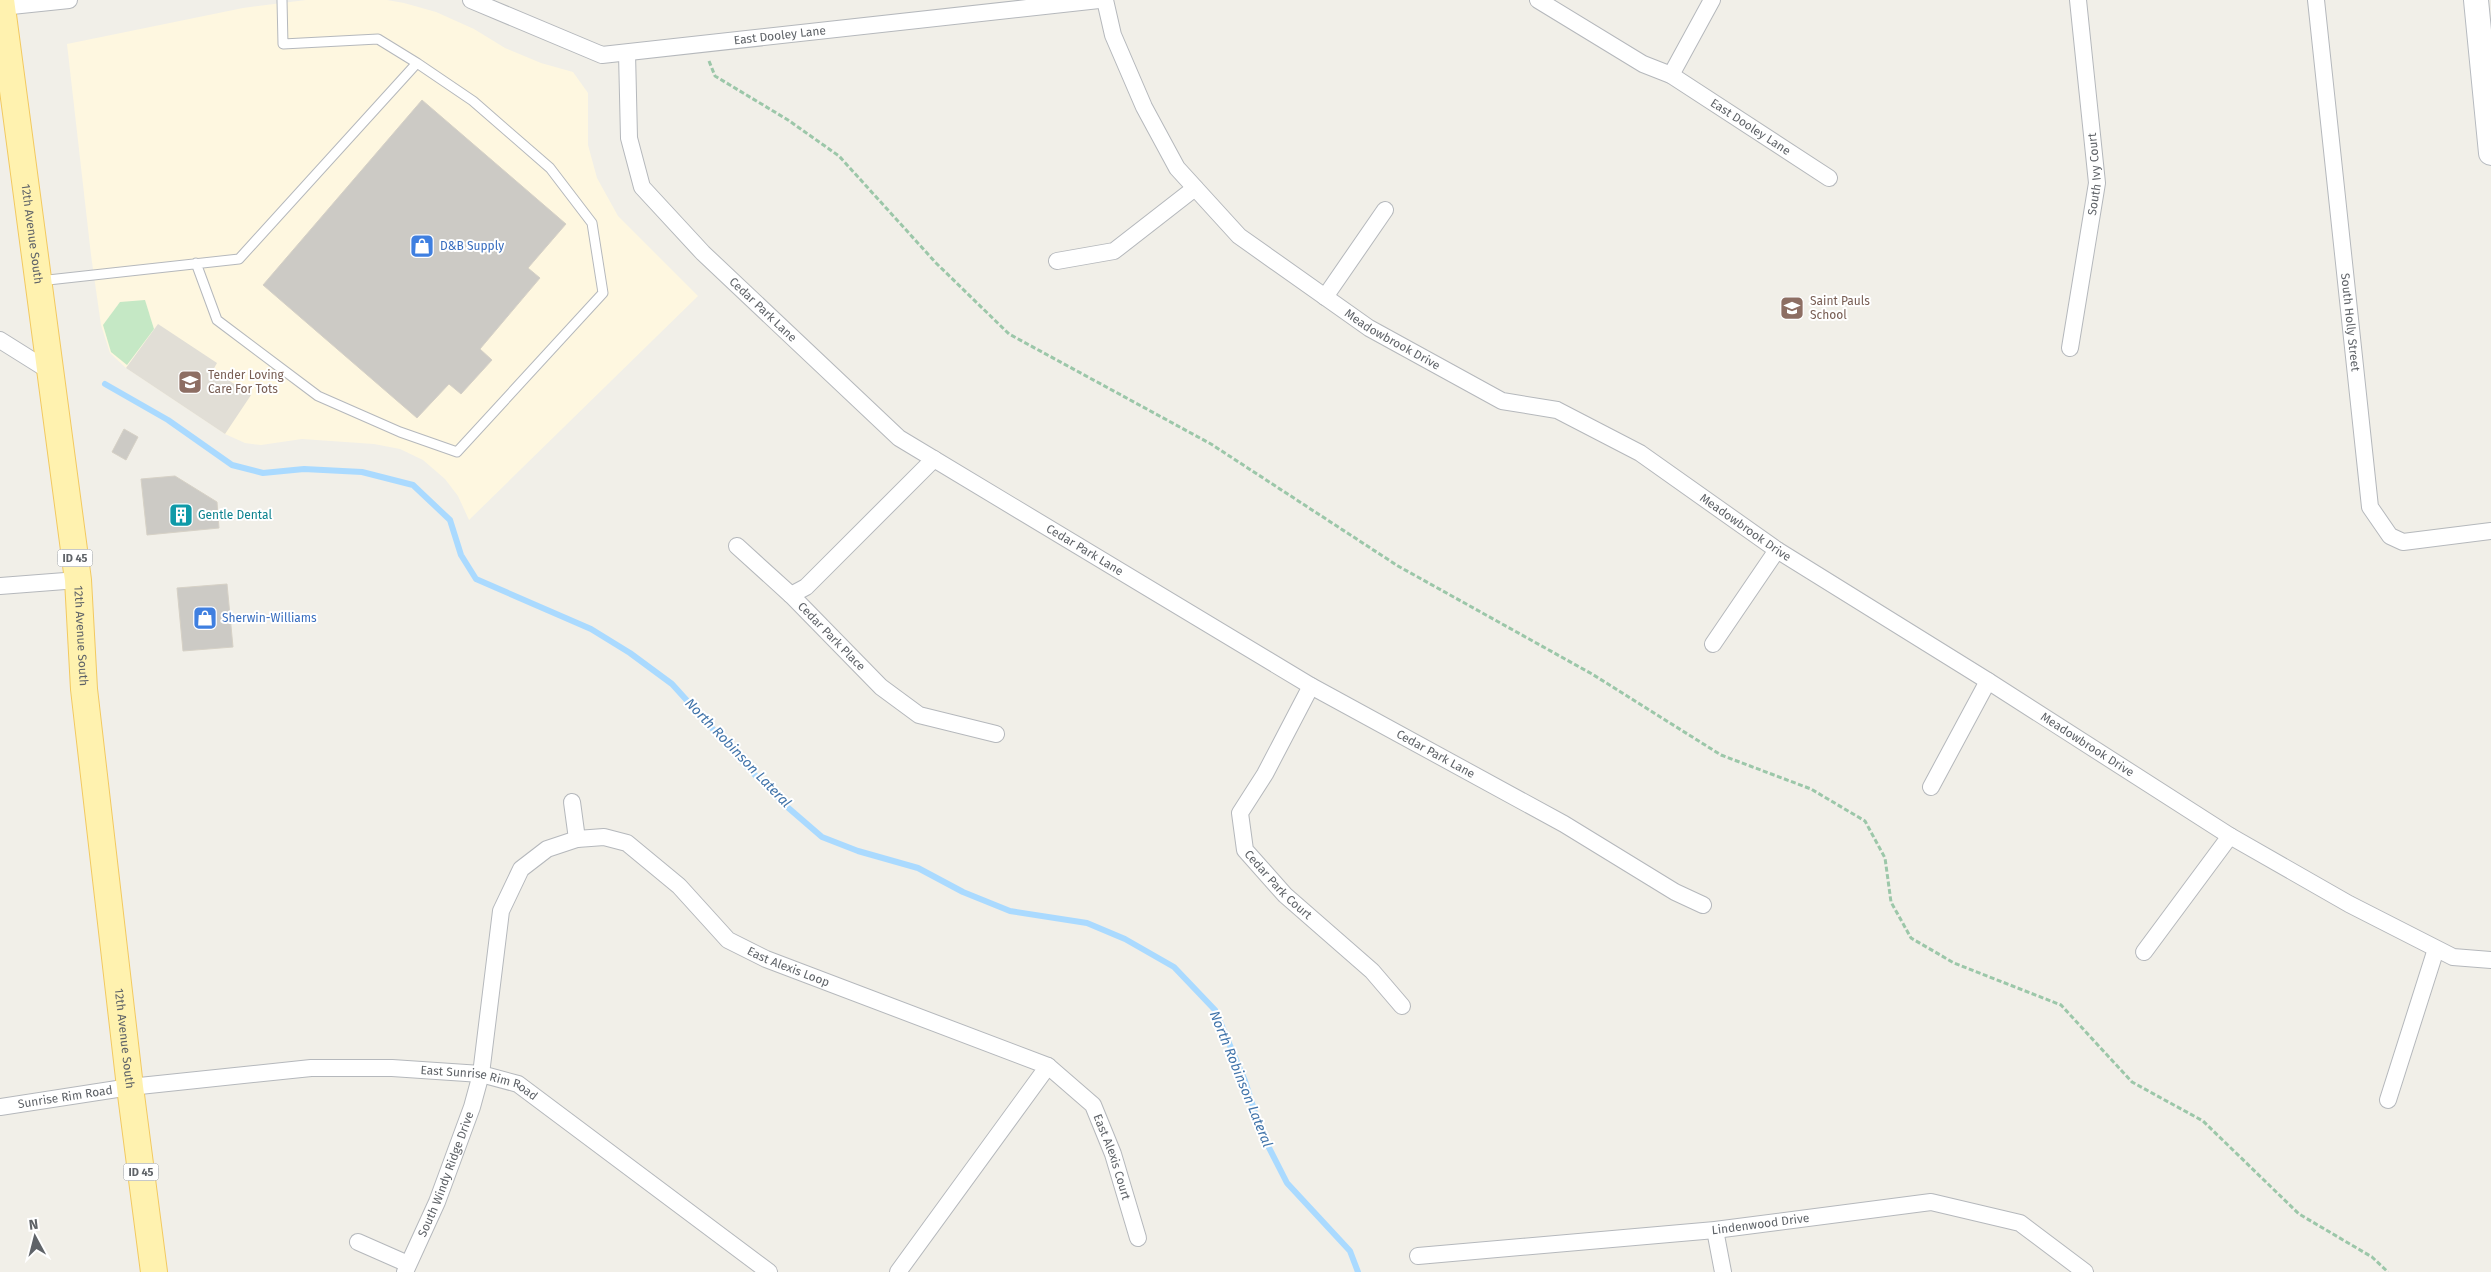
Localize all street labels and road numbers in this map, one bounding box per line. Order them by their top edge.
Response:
street label: East Dooley Lane [733,23,827,47]
street label: East Dooley Lane [1708,96,1793,158]
street label: South Ivy Court [2085,132,2104,216]
street label: 12th Avenue South [18,183,46,285]
street label: South Holly Street [2338,272,2363,373]
street label: Cedar Park Lane [726,274,800,345]
street label: Meadowbrook Drive [1342,306,1443,373]
street label: Meadowbrook Drive [1697,491,1794,564]
street label: Cedar Park Lane [1044,521,1126,578]
road number: ID 45 [58,550,92,566]
street label: 12th Avenue South [71,585,91,687]
street label: Cedar Park Place [795,599,868,674]
street label: Meadowbrook Drive [2038,710,2137,780]
street label: Cedar Park Lane [1394,727,1477,781]
street label: Cedar Park Court [1241,847,1315,923]
street label: East Alexis Loop [745,944,832,989]
street label: 12th Avenue South [112,988,137,1089]
street label: East Sunrise Rim Road [420,1063,540,1103]
street label: Sunrise Rim Road [17,1083,114,1111]
street label: South Windy Ridge Drive [415,1110,477,1239]
street label: East Alexis Court [1090,1112,1133,1202]
road number: ID 45 [124,1164,158,1180]
street label: Lindenwood Drive [1711,1211,1810,1237]

